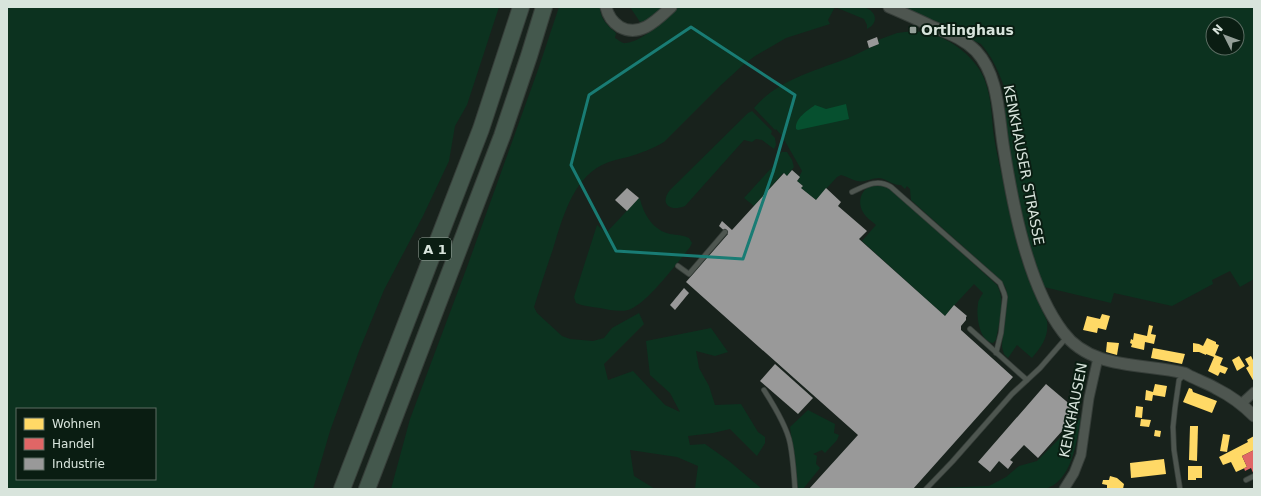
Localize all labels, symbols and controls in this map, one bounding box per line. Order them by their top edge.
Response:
north arrow [1205,16,1245,56]
place label: Ortlinghaus [921,22,1014,38]
text: N [1210,22,1226,37]
marker: Ortlinghaus [908,25,918,35]
street label: KENKHAUSER STRASSE [1001,84,1047,246]
road number: A 1 [419,238,451,260]
street label: KENKHAUSEN [1056,361,1090,459]
legend [16,408,156,480]
text: Wohnen [52,417,101,431]
text: Handel [52,437,94,451]
text: Industrie [52,457,105,471]

